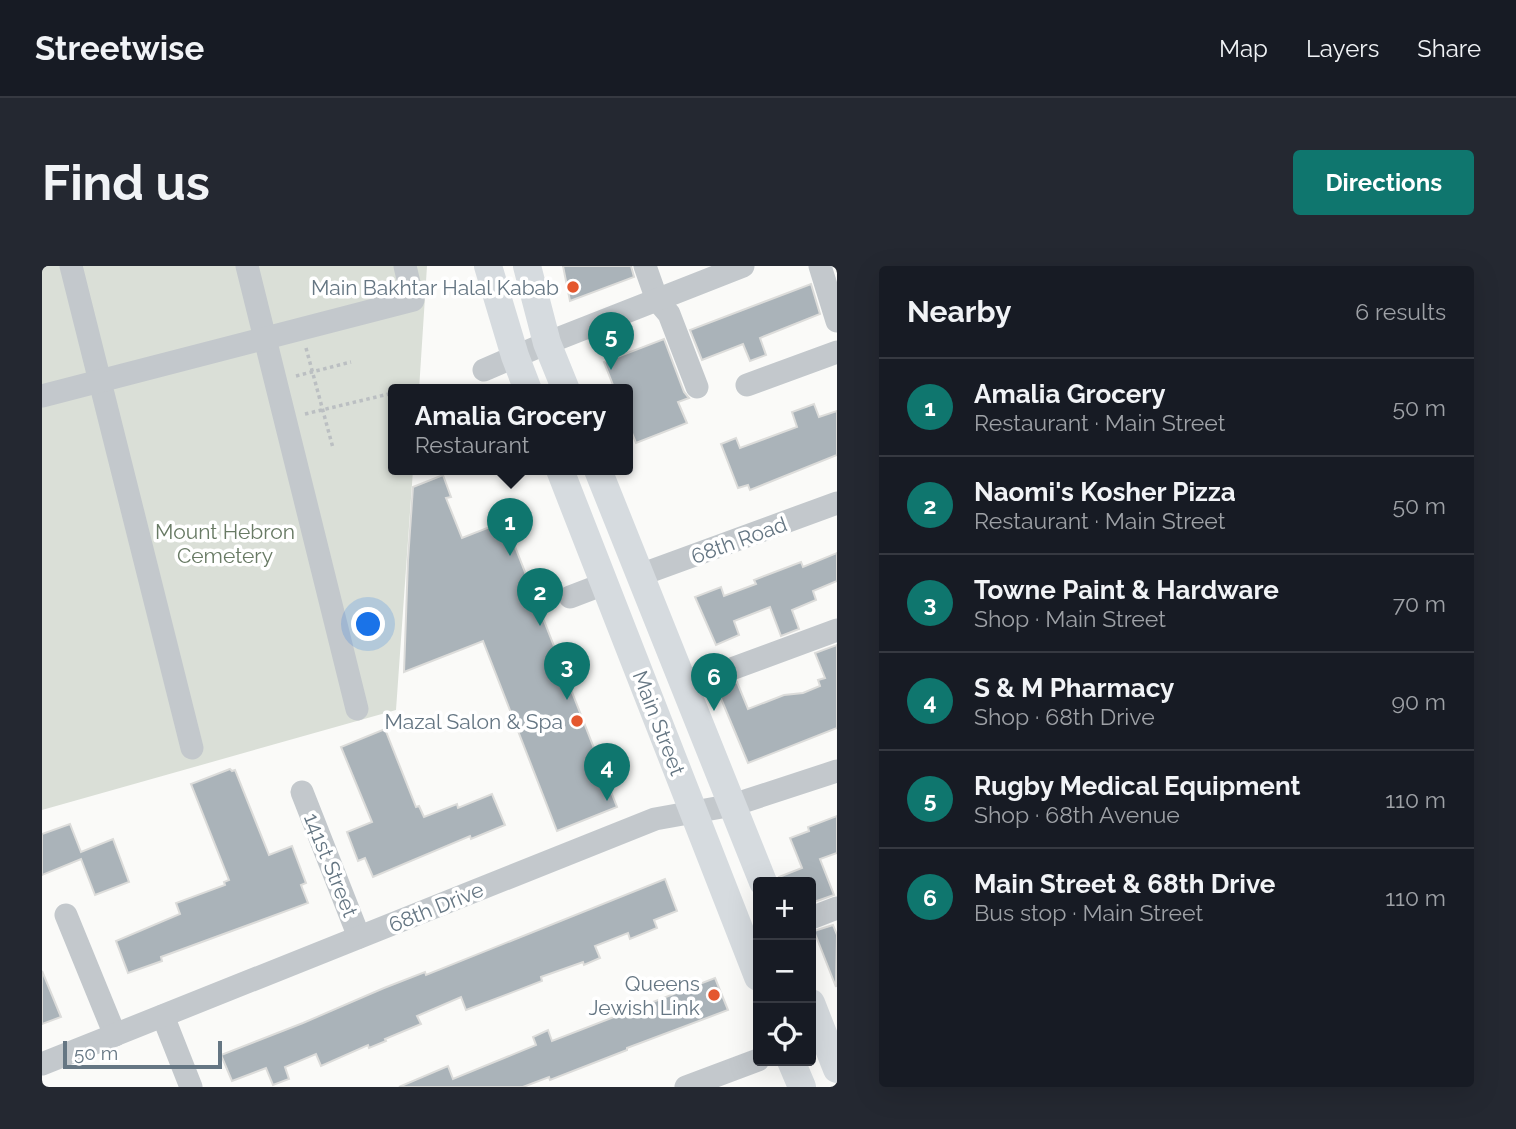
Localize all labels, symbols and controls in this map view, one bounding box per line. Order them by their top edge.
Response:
text: Streetwise [35,29,204,68]
text: Map [1219,34,1268,63]
text: Layers [1306,34,1379,63]
text: Share [1417,34,1481,63]
button: Directions [1293,150,1474,215]
text: Find us [42,154,210,211]
place label: Main Bakhtar Halal Kabab [311,275,559,300]
marker: Main Bakhtar Halal Kabab [565,279,581,295]
text: Nearby [907,294,1011,329]
text: 6 results [1355,298,1446,325]
pin: 5 [588,312,634,370]
text: Amalia Grocery [974,379,1166,409]
popup [388,384,633,475]
text: 1 [924,394,936,421]
text: 50 m [1392,394,1446,421]
text: Amalia Grocery [415,401,606,431]
text: Restaurant · Main Street [974,409,1225,436]
text: Restaurant [415,431,529,458]
text: Naomi's Kosher Pizza [974,477,1236,507]
text: 2 [924,492,936,519]
text: 50 m [1392,492,1446,519]
pin: 1 [487,498,533,556]
text: Restaurant · Main Street [974,507,1225,534]
street label: 68th Road [688,511,790,569]
park label: Mount Hebron Cemetery [155,519,295,568]
pin: 2 [517,568,563,626]
text: Towne Paint & Hardware [974,575,1279,605]
text: 3 [924,590,936,617]
text: 70 m [1393,590,1446,617]
text: Shop · Main Street [974,605,1166,632]
your location [351,607,385,641]
pin: 3 [544,642,590,700]
pin: 6 [691,653,737,711]
street label: Main Street [628,667,690,779]
text: S & M Pharmacy [974,673,1174,703]
text: 4 [923,688,937,715]
text: 90 m [1391,688,1446,715]
text: Shop · 68th Drive [974,703,1155,730]
place label: Mazal Salon & Spa [385,709,563,734]
marker: Mazal Salon & Spa [569,713,585,729]
pin: 4 [584,743,630,801]
text: Rugby Medical Equipment [974,771,1301,801]
text: 5 [924,786,936,813]
text: 110 m [1385,786,1446,813]
text: Shop · 68th Avenue [974,801,1180,828]
street label: 141st Street [299,809,363,921]
text: Main Street & 68th Drive [974,869,1275,899]
street label: 68th Drive [385,877,487,937]
map controls [753,877,816,1066]
button: + [753,877,816,940]
text: 6 [923,884,937,911]
text: 110 m [1385,884,1446,911]
text: Bus stop · Main Street [974,899,1203,926]
button: − [753,940,816,1003]
place label: Queens Jewish Link [588,971,700,1020]
marker: Queens Jewish Link [706,987,722,1003]
button: locate [753,1003,816,1066]
scale bar [63,1038,222,1070]
text: 50 m [74,1042,118,1064]

